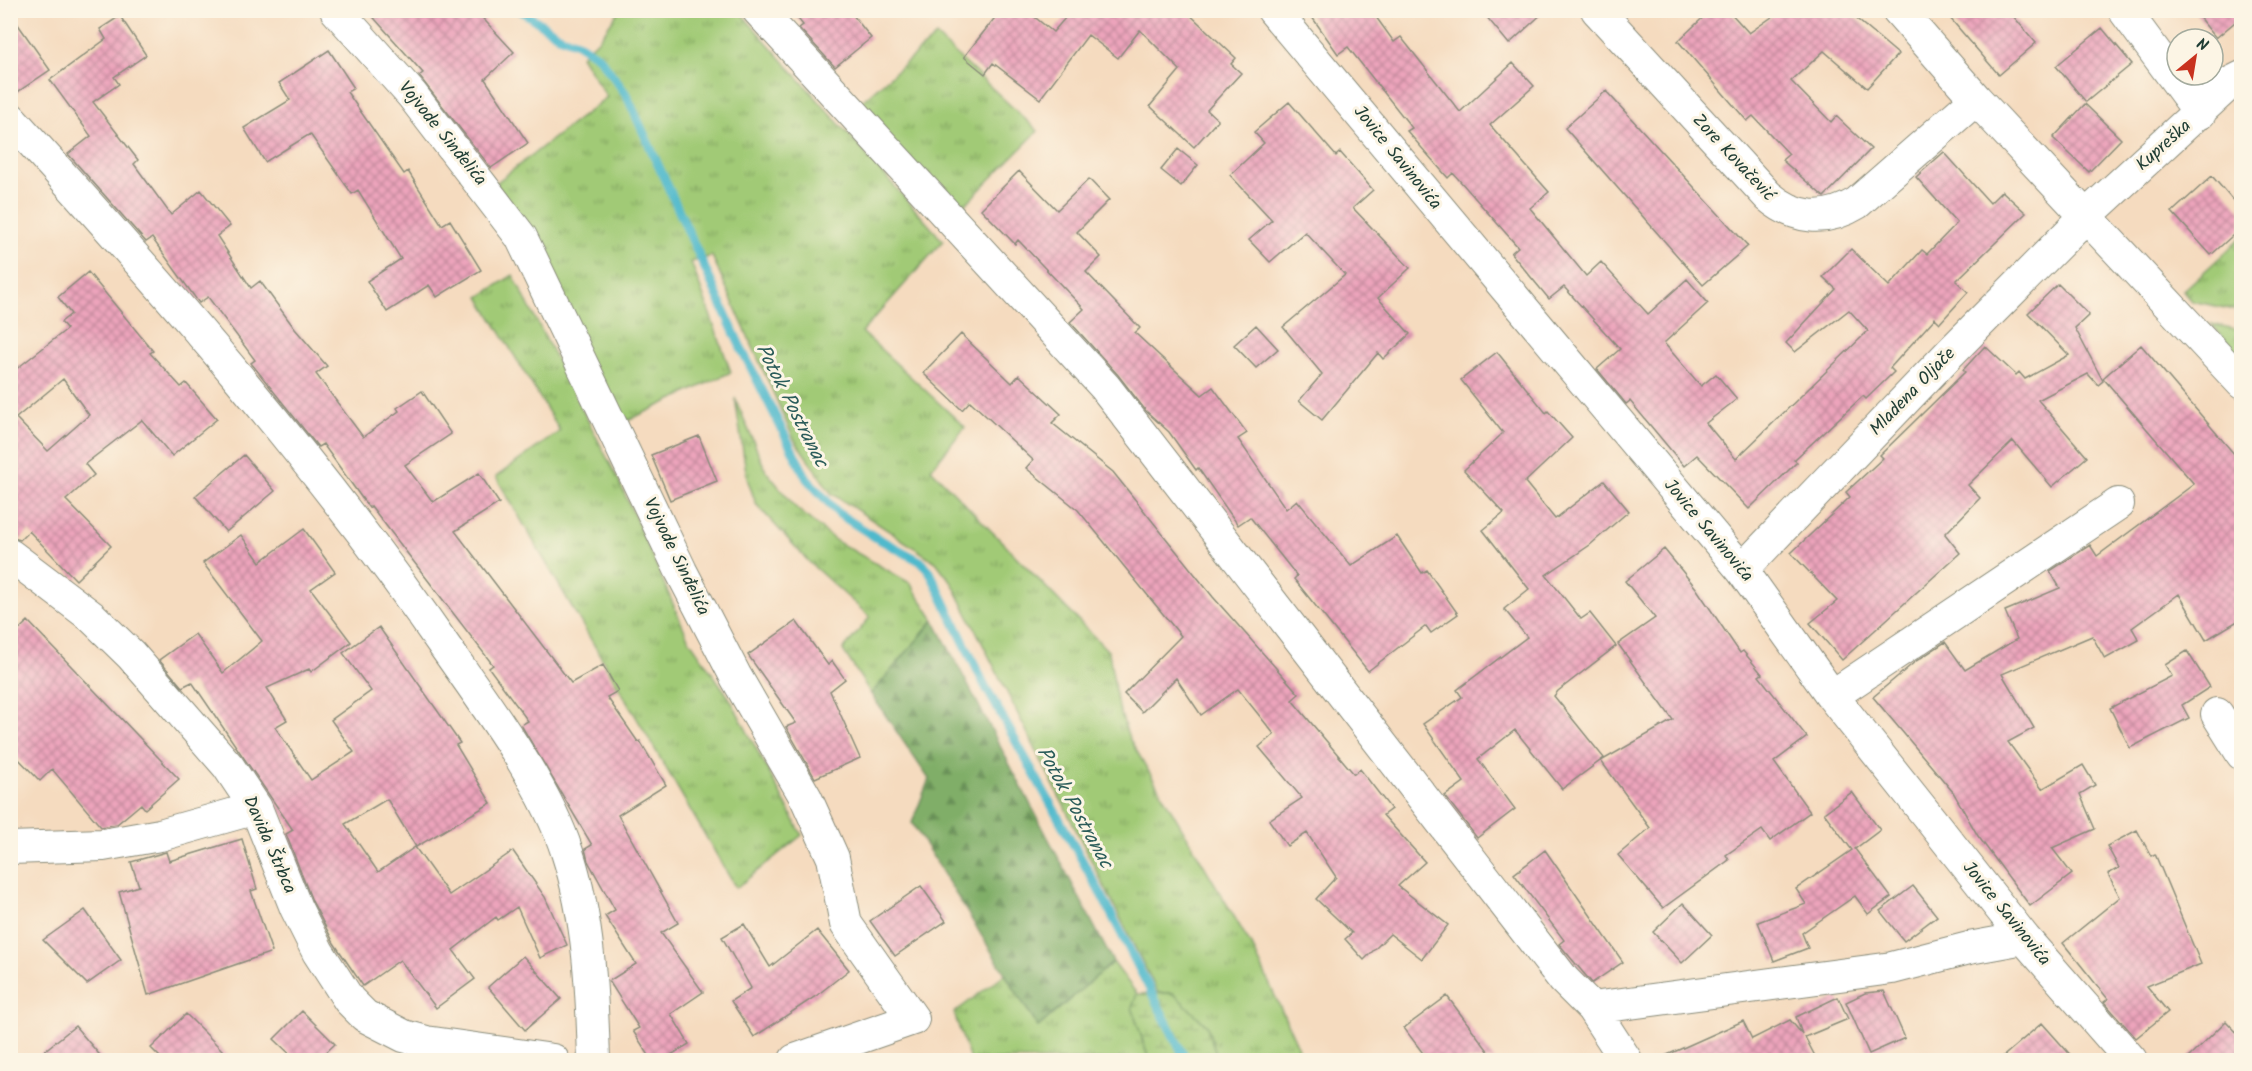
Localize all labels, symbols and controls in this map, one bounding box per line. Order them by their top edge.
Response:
north arrow [2165,27,2225,87]
text: N [2191,32,2212,59]
street label: Vojvode Sinđelića [390,75,494,193]
street label: Jovice Savinovića [1346,99,1448,217]
street label: Zore Kovačević [1684,107,1782,209]
street label: Kupreška [2130,113,2198,179]
water label: Potok Postranac [746,338,837,475]
street label: Mladena Oljače [1863,341,1963,443]
street label: Jovice Savinovića [1656,473,1760,589]
street label: Vojvode Sinđelića [635,493,717,621]
water label: Potok Postranac [1027,741,1122,877]
street label: Davida Štrbca [234,791,304,899]
street label: Jovice Savinovića [1955,855,2057,973]

